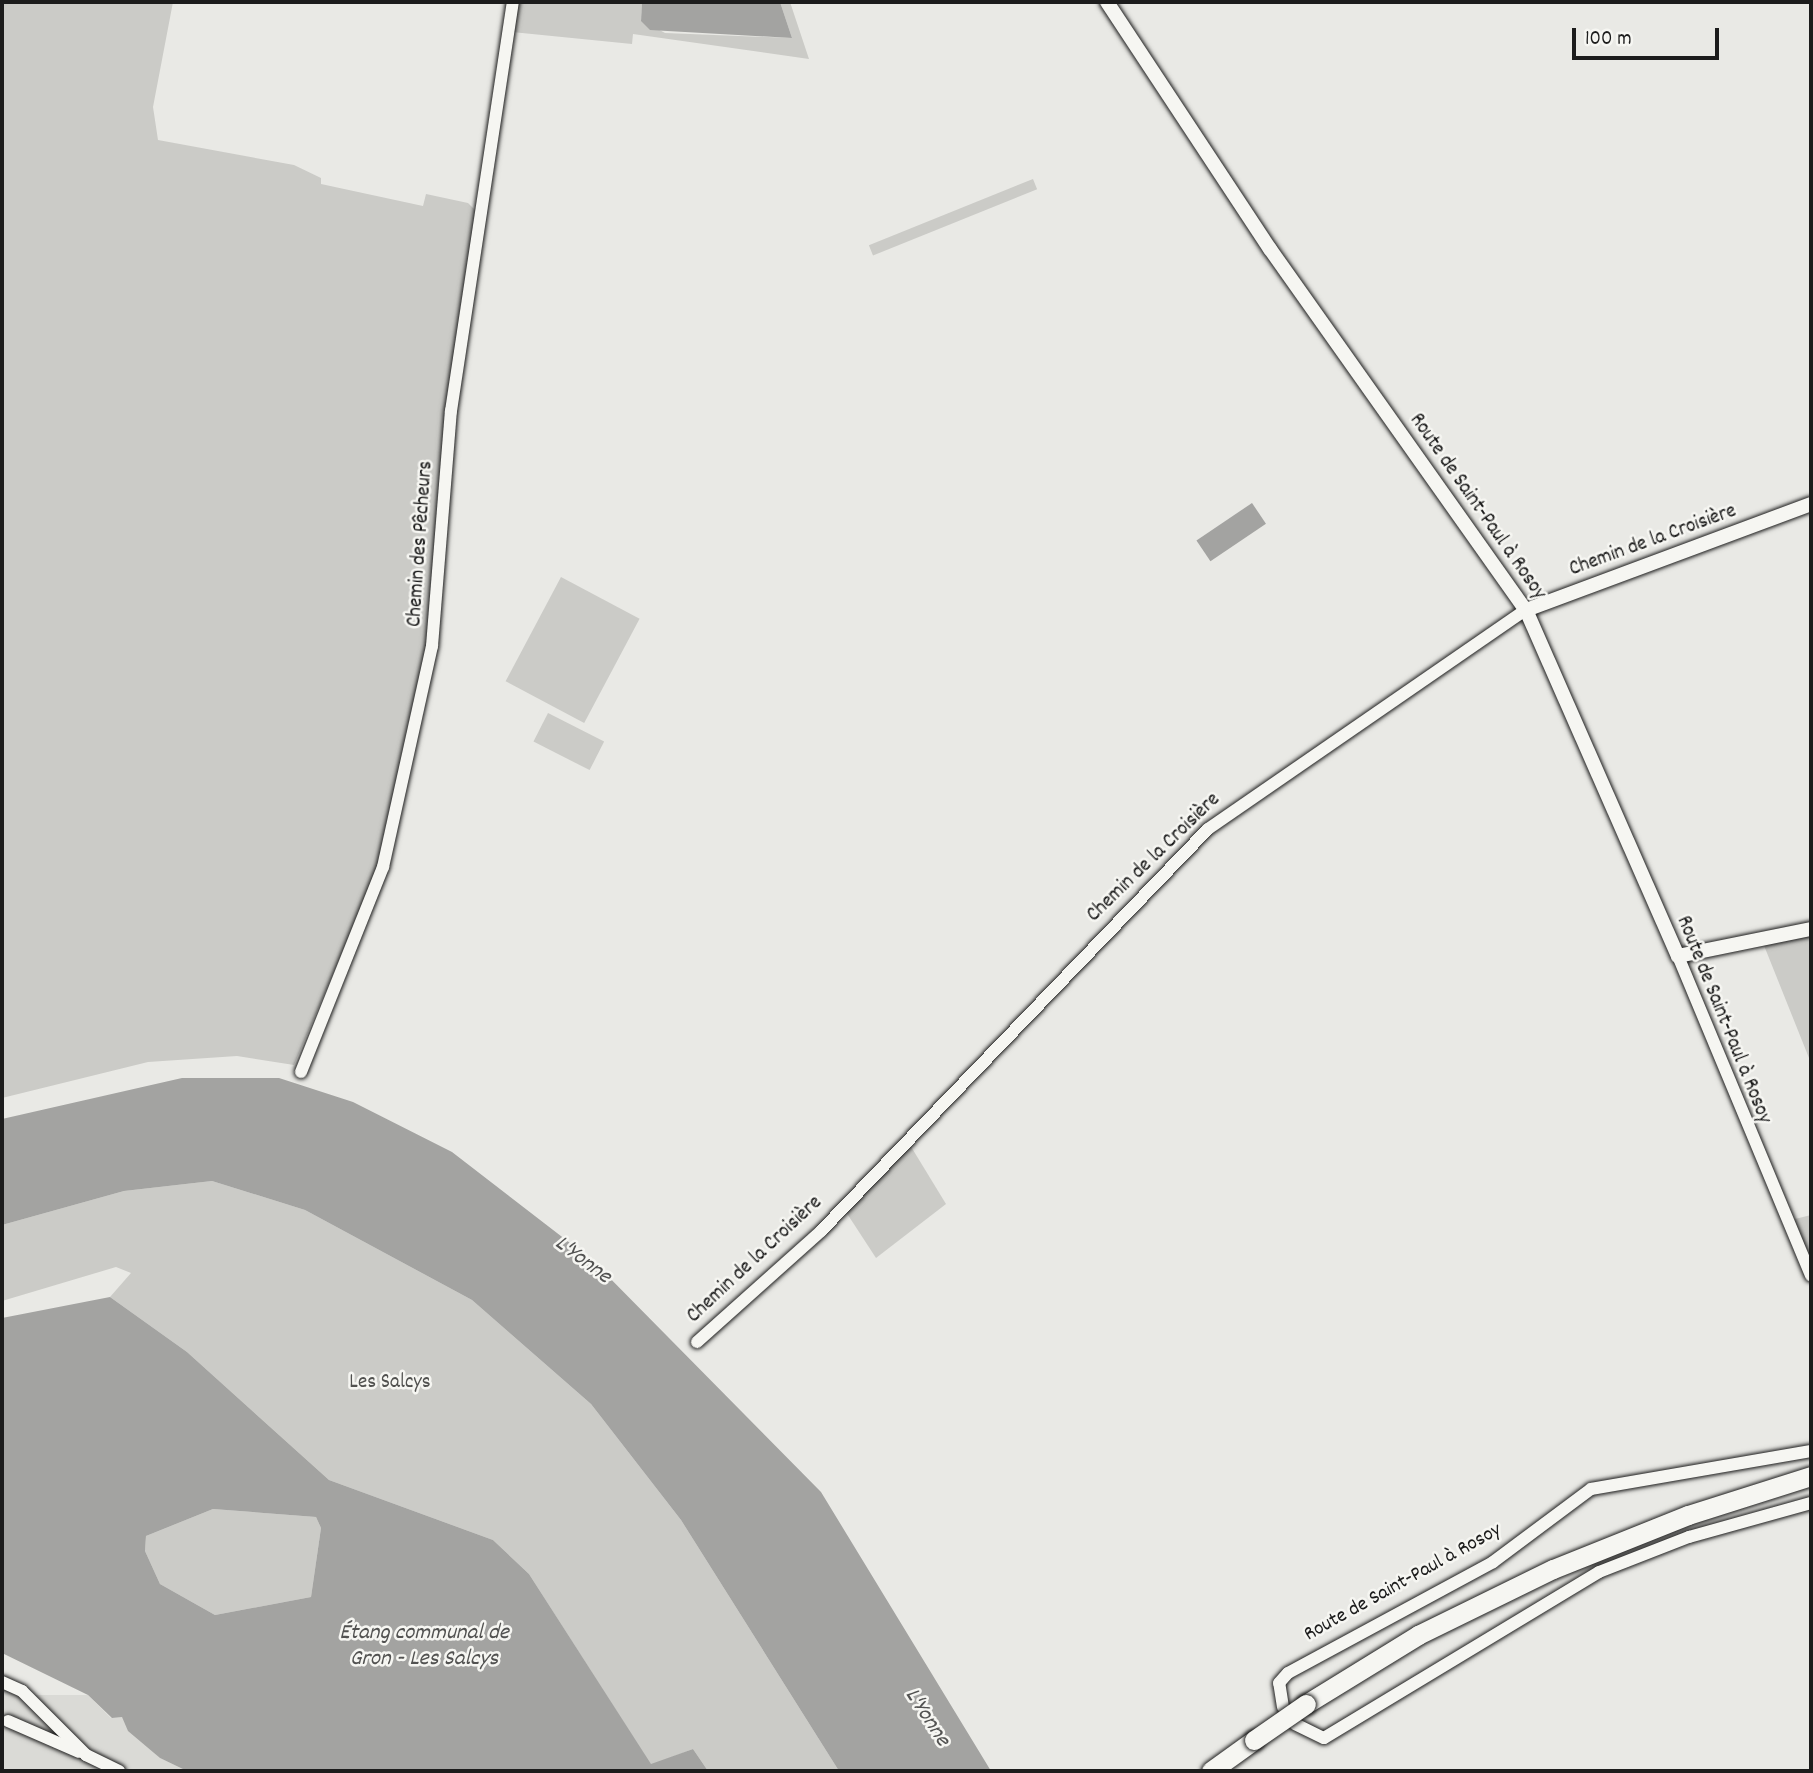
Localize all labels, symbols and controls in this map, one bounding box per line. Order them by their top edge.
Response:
scale bar [1575,14,1722,58]
text: 100 m [1585,25,1632,55]
street label: Route de Saint-Paul à Rosoy [1403,409,1551,605]
street label: Chemin des Pêcheurs [403,460,439,628]
street label: Chemin de la Croisière [1566,499,1740,583]
street label: Chemin de la Croisière [1082,788,1226,928]
street label: Route de Saint-Paul à Rosoy [1670,913,1776,1127]
street label: Chemin de la Croisière [682,1191,828,1329]
water label: L'Yonne [548,1231,616,1291]
park label: Les Salcys [349,1370,431,1396]
street label: Route de Saint-Paul à Rosoy [1300,1518,1506,1648]
water label: Étang communal de Gron - Les Salcys [339,1620,509,1674]
water label: L'Yonne [897,1684,955,1752]

